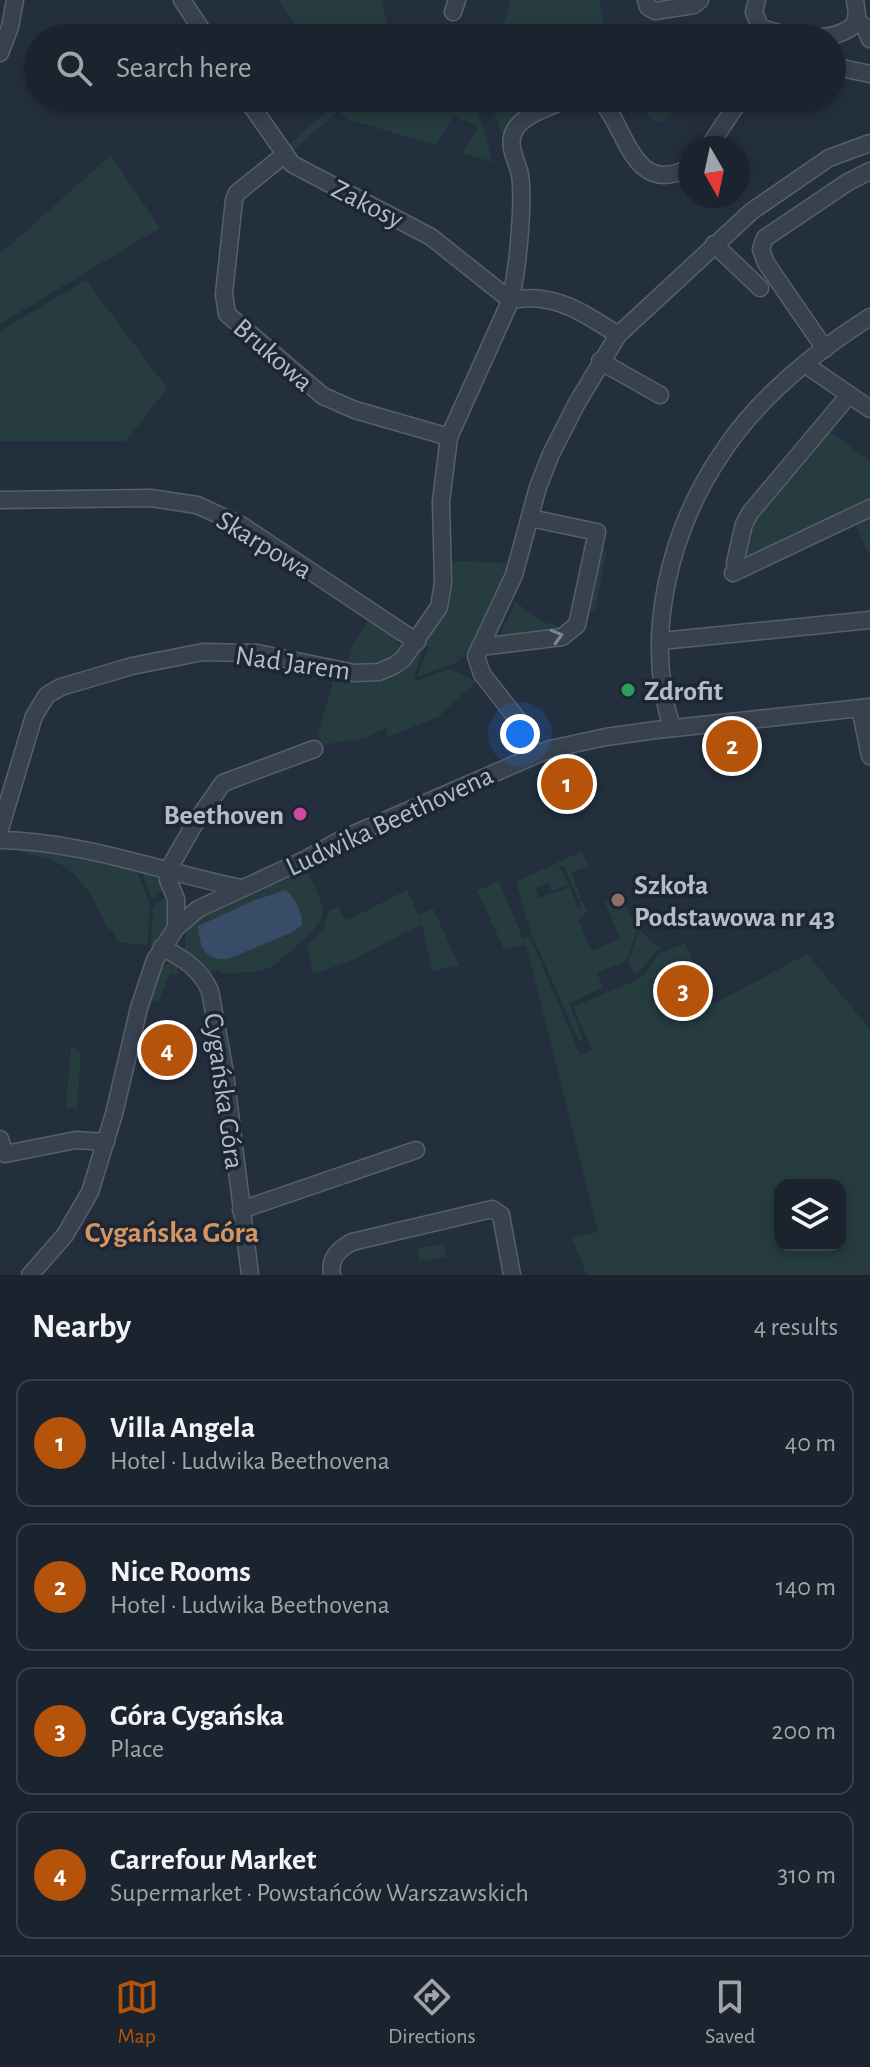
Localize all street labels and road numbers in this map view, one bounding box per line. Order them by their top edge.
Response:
street label: Zakosy [327,175,407,235]
street label: Brukowa [228,314,318,397]
street label: Skarpowa [211,506,317,585]
street label: Nad Jarem [233,642,352,686]
street label: Ludwika Beethovena [282,762,498,882]
street label: Cygańska Góra [198,1011,248,1171]

